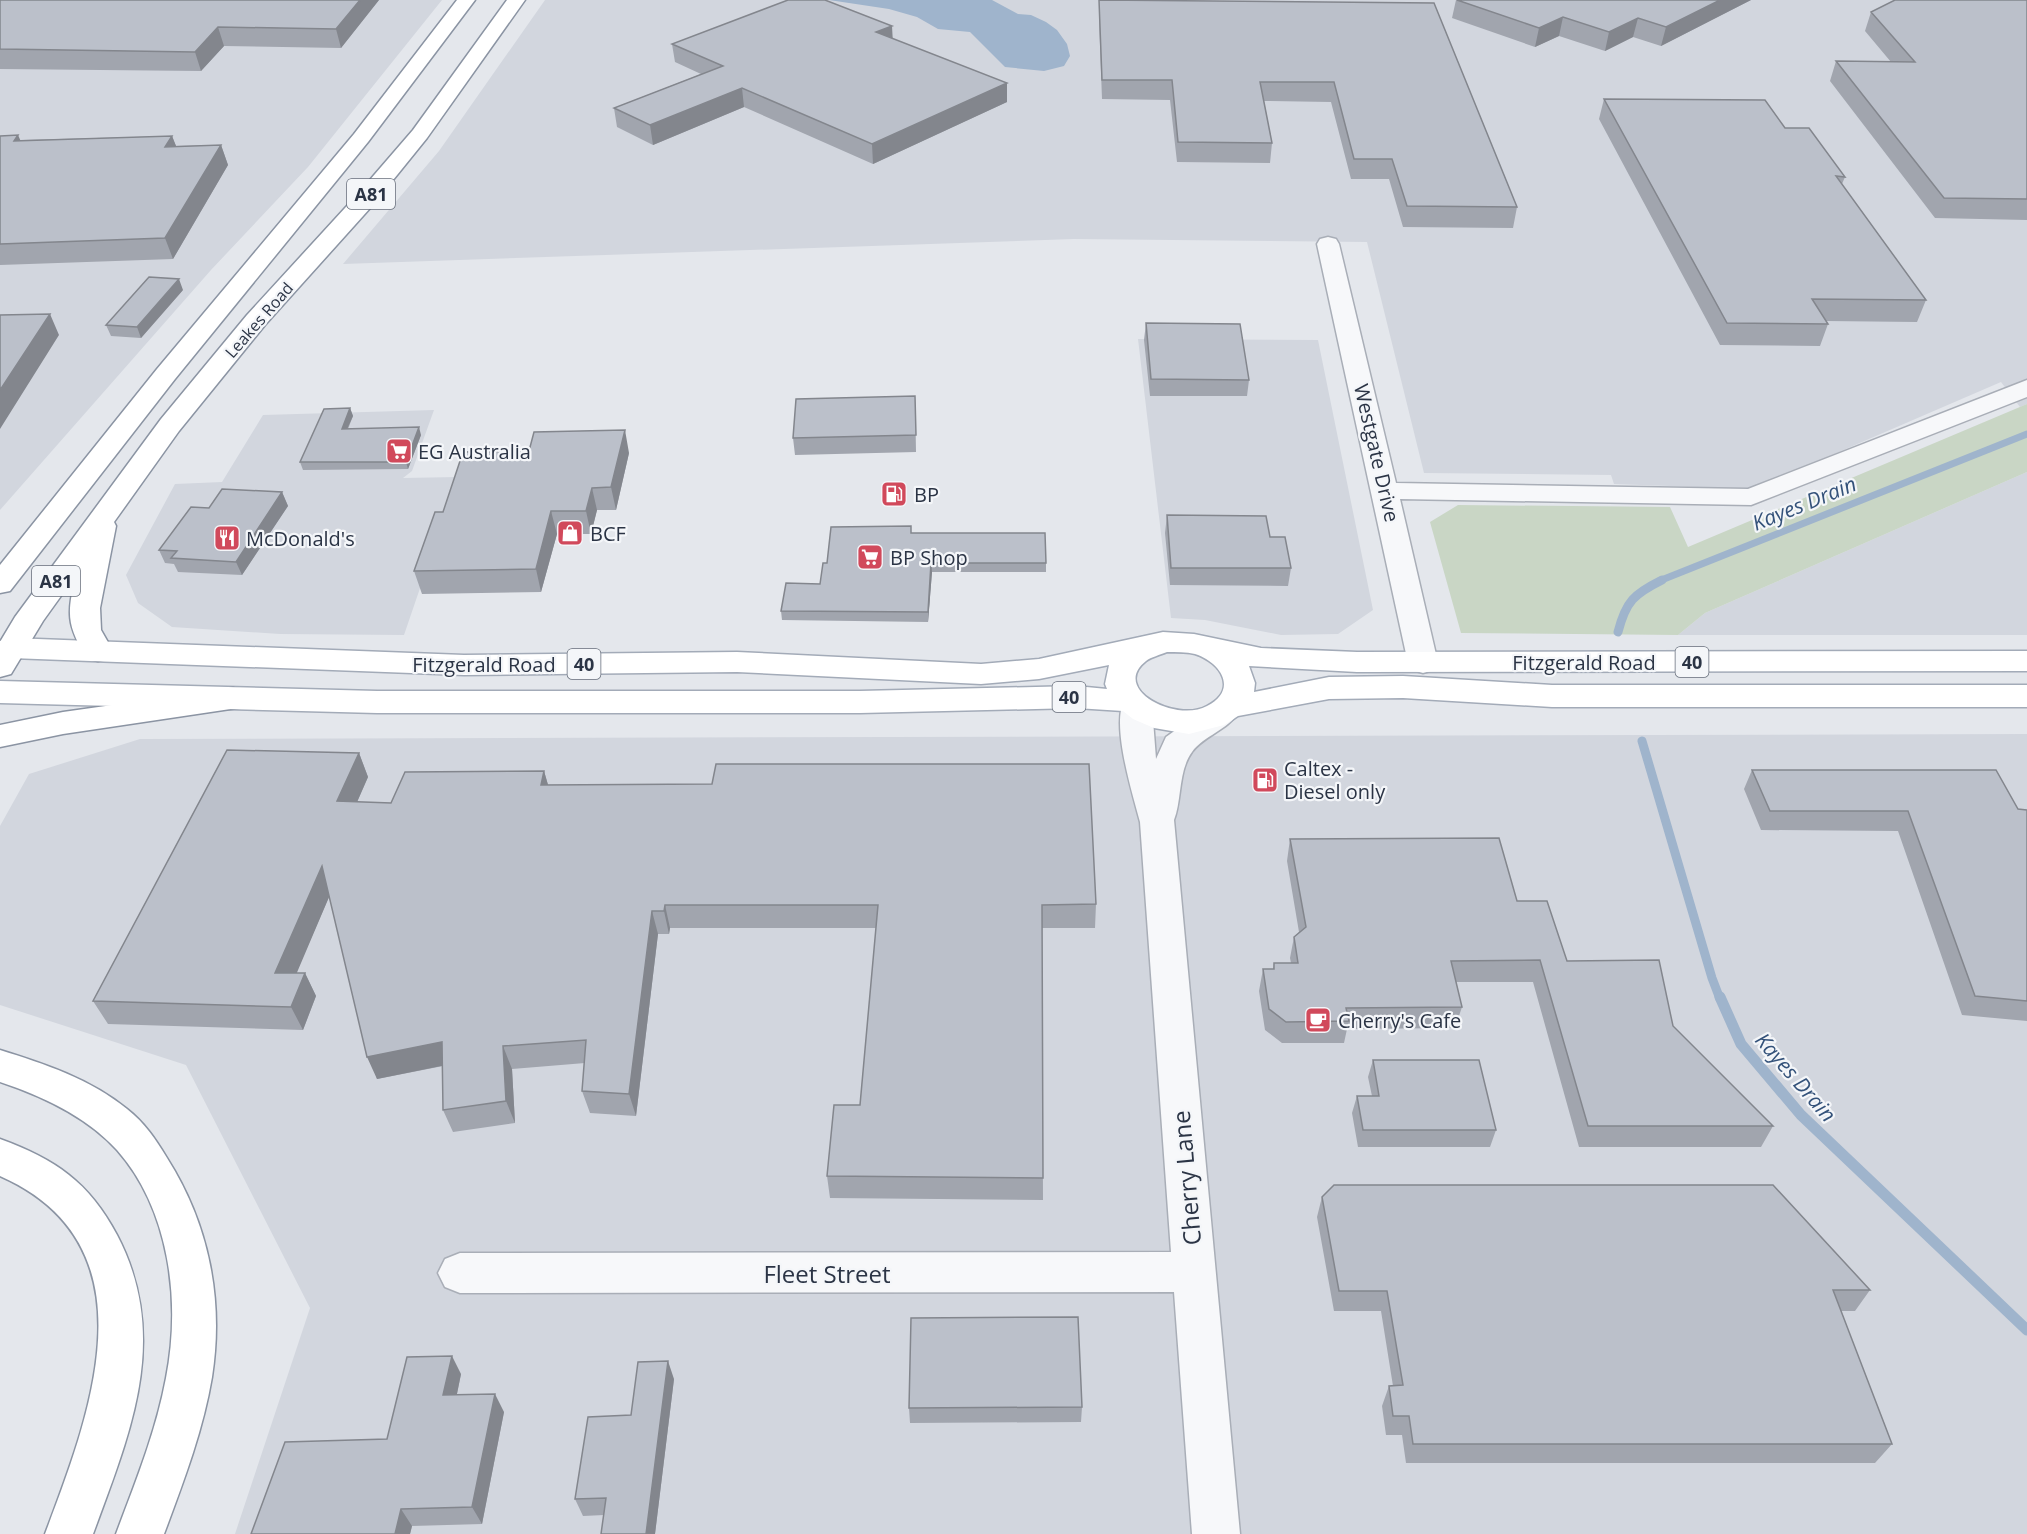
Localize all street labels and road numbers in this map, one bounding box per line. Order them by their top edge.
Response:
road number: A81 [347,179,395,209]
street label: Leakes Road [220,277,298,363]
street label: Westgate Drive [1348,381,1406,525]
road number: A81 [32,566,80,596]
road number: 40 [1676,647,1708,677]
road number: 40 [568,649,600,679]
street label: Fitzgerald Road [1512,649,1656,676]
street label: Fitzgerald Road [412,651,556,678]
road number: 40 [1052,682,1086,712]
street label: Cherry Lane [1164,1109,1208,1247]
street label: Fleet Street [763,1257,891,1290]

